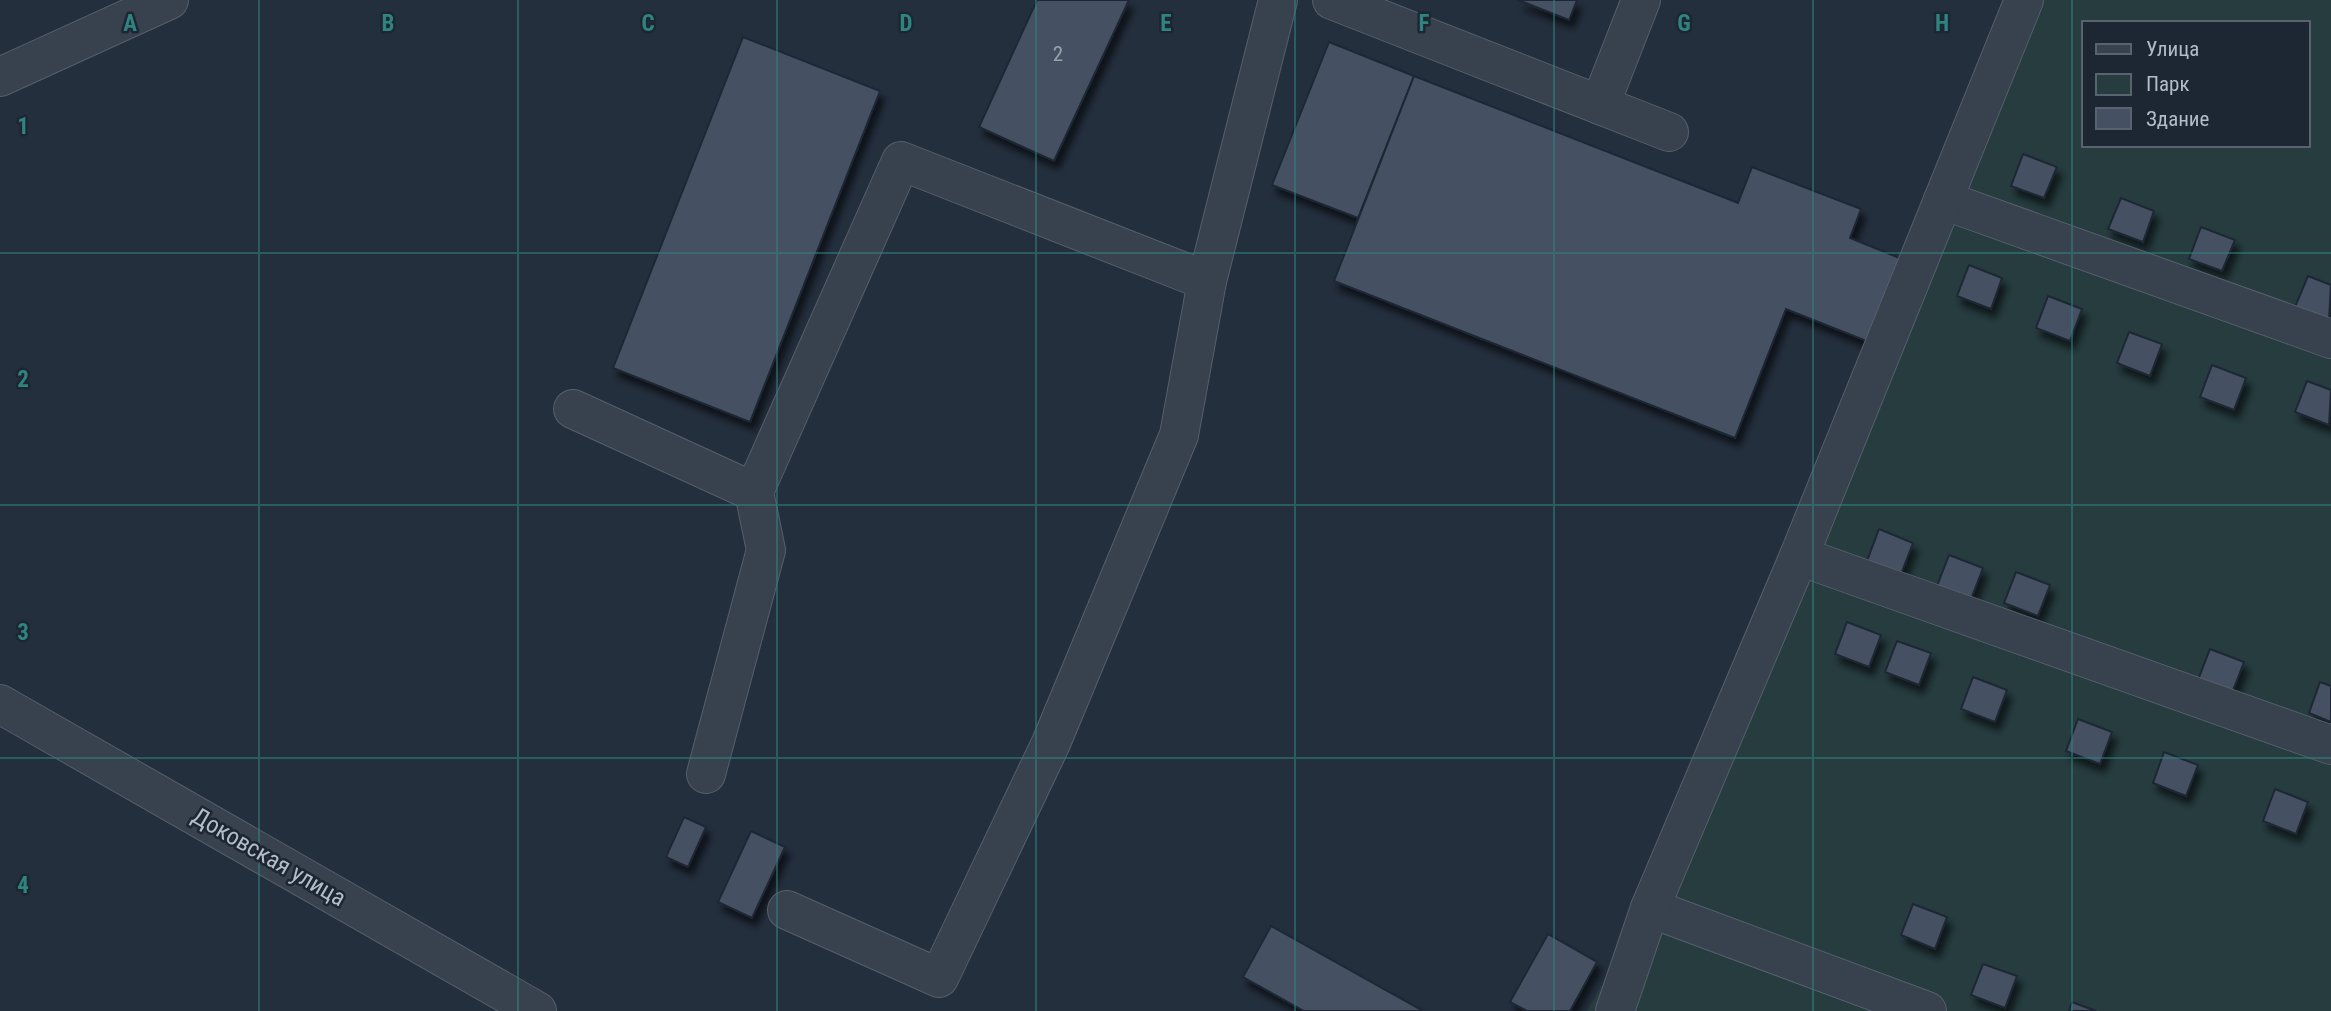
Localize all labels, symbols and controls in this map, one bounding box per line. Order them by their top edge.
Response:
text: A [123,10,137,37]
text: B [382,10,394,37]
text: C [641,10,655,37]
text: D [900,10,913,37]
text: E [1160,10,1172,37]
text: F [1419,10,1430,37]
text: G [1677,10,1691,37]
text: H [1935,10,1949,37]
legend [2082,21,2310,147]
text: Улица [2146,37,2199,61]
house number: 2 [1053,42,1063,66]
text: Парк [2146,72,2190,96]
text: Здание [2146,107,2210,131]
text: 1 [17,113,29,140]
text: 2 [17,366,29,393]
text: 3 [17,619,29,646]
street label: Доковская улица [187,802,351,912]
text: 4 [17,872,29,899]

